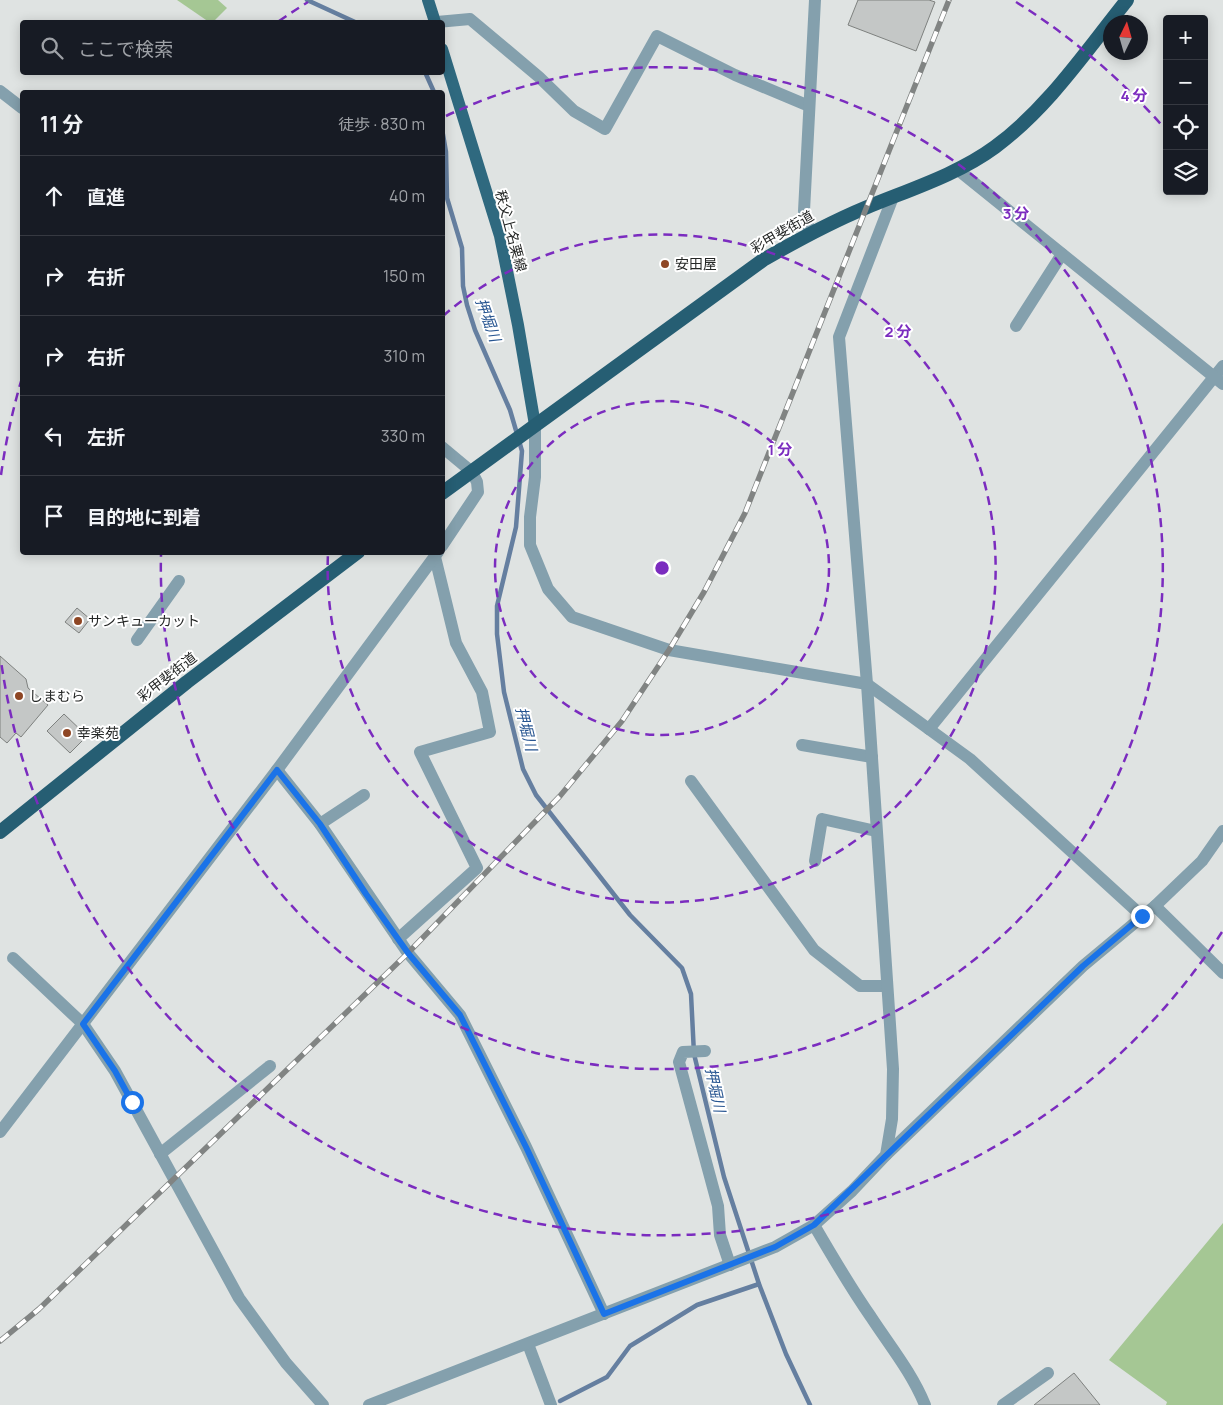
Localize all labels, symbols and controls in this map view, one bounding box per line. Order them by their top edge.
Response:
north arrow [1103,15,1148,60]
map controls [1163,15,1208,195]
button: + [1163,15,1208,60]
search box [20,20,445,75]
icon: search [38,34,66,62]
text: ここで検索 [78,36,173,62]
button: − [1163,60,1208,105]
text: 4 分 [1120,85,1148,106]
button: locate [1163,105,1208,150]
text: 11 分 [40,110,84,138]
text: 徒歩 · 830 m [338,113,425,135]
button: layers [1163,150,1208,195]
icon: ahead [40,182,68,210]
text: 直進 [87,184,125,210]
text: 40 m [389,185,425,207]
street label: 秩父上名栗線 [491,188,532,274]
text: 3 分 [1003,203,1029,224]
street label: 彩甲斐街道 [747,206,817,257]
place label: 安田屋 [675,254,717,273]
marker: 安田屋 [659,258,671,270]
icon: right [40,262,68,290]
text: 右折 [87,264,125,290]
text: 150 m [383,265,425,287]
water label: 押堀川 [471,295,507,346]
text: 2 分 [885,321,911,342]
icon: right [40,342,68,370]
text: 右折 [87,344,125,370]
text: 310 m [383,345,425,367]
icon: left [40,422,68,450]
text: 左折 [87,424,125,450]
text: 330 m [381,425,425,447]
text: 1 分 [768,439,792,460]
icon: arrive [40,502,68,530]
text: 目的地に到着 [87,504,201,530]
centre of rings [653,559,671,577]
place label: サンキューカット [88,611,200,630]
marker: サンキューカット [72,615,84,627]
street label: 彩甲斐街道 [133,648,200,706]
place label: しまむら [29,686,85,705]
marker: しまむら [13,690,25,702]
water label: 押堀川 [511,704,543,755]
place label: 幸楽苑 [77,723,119,742]
marker: 幸楽苑 [61,727,73,739]
route end [1131,905,1154,928]
water label: 押堀川 [701,1066,731,1116]
route start [121,1091,144,1114]

